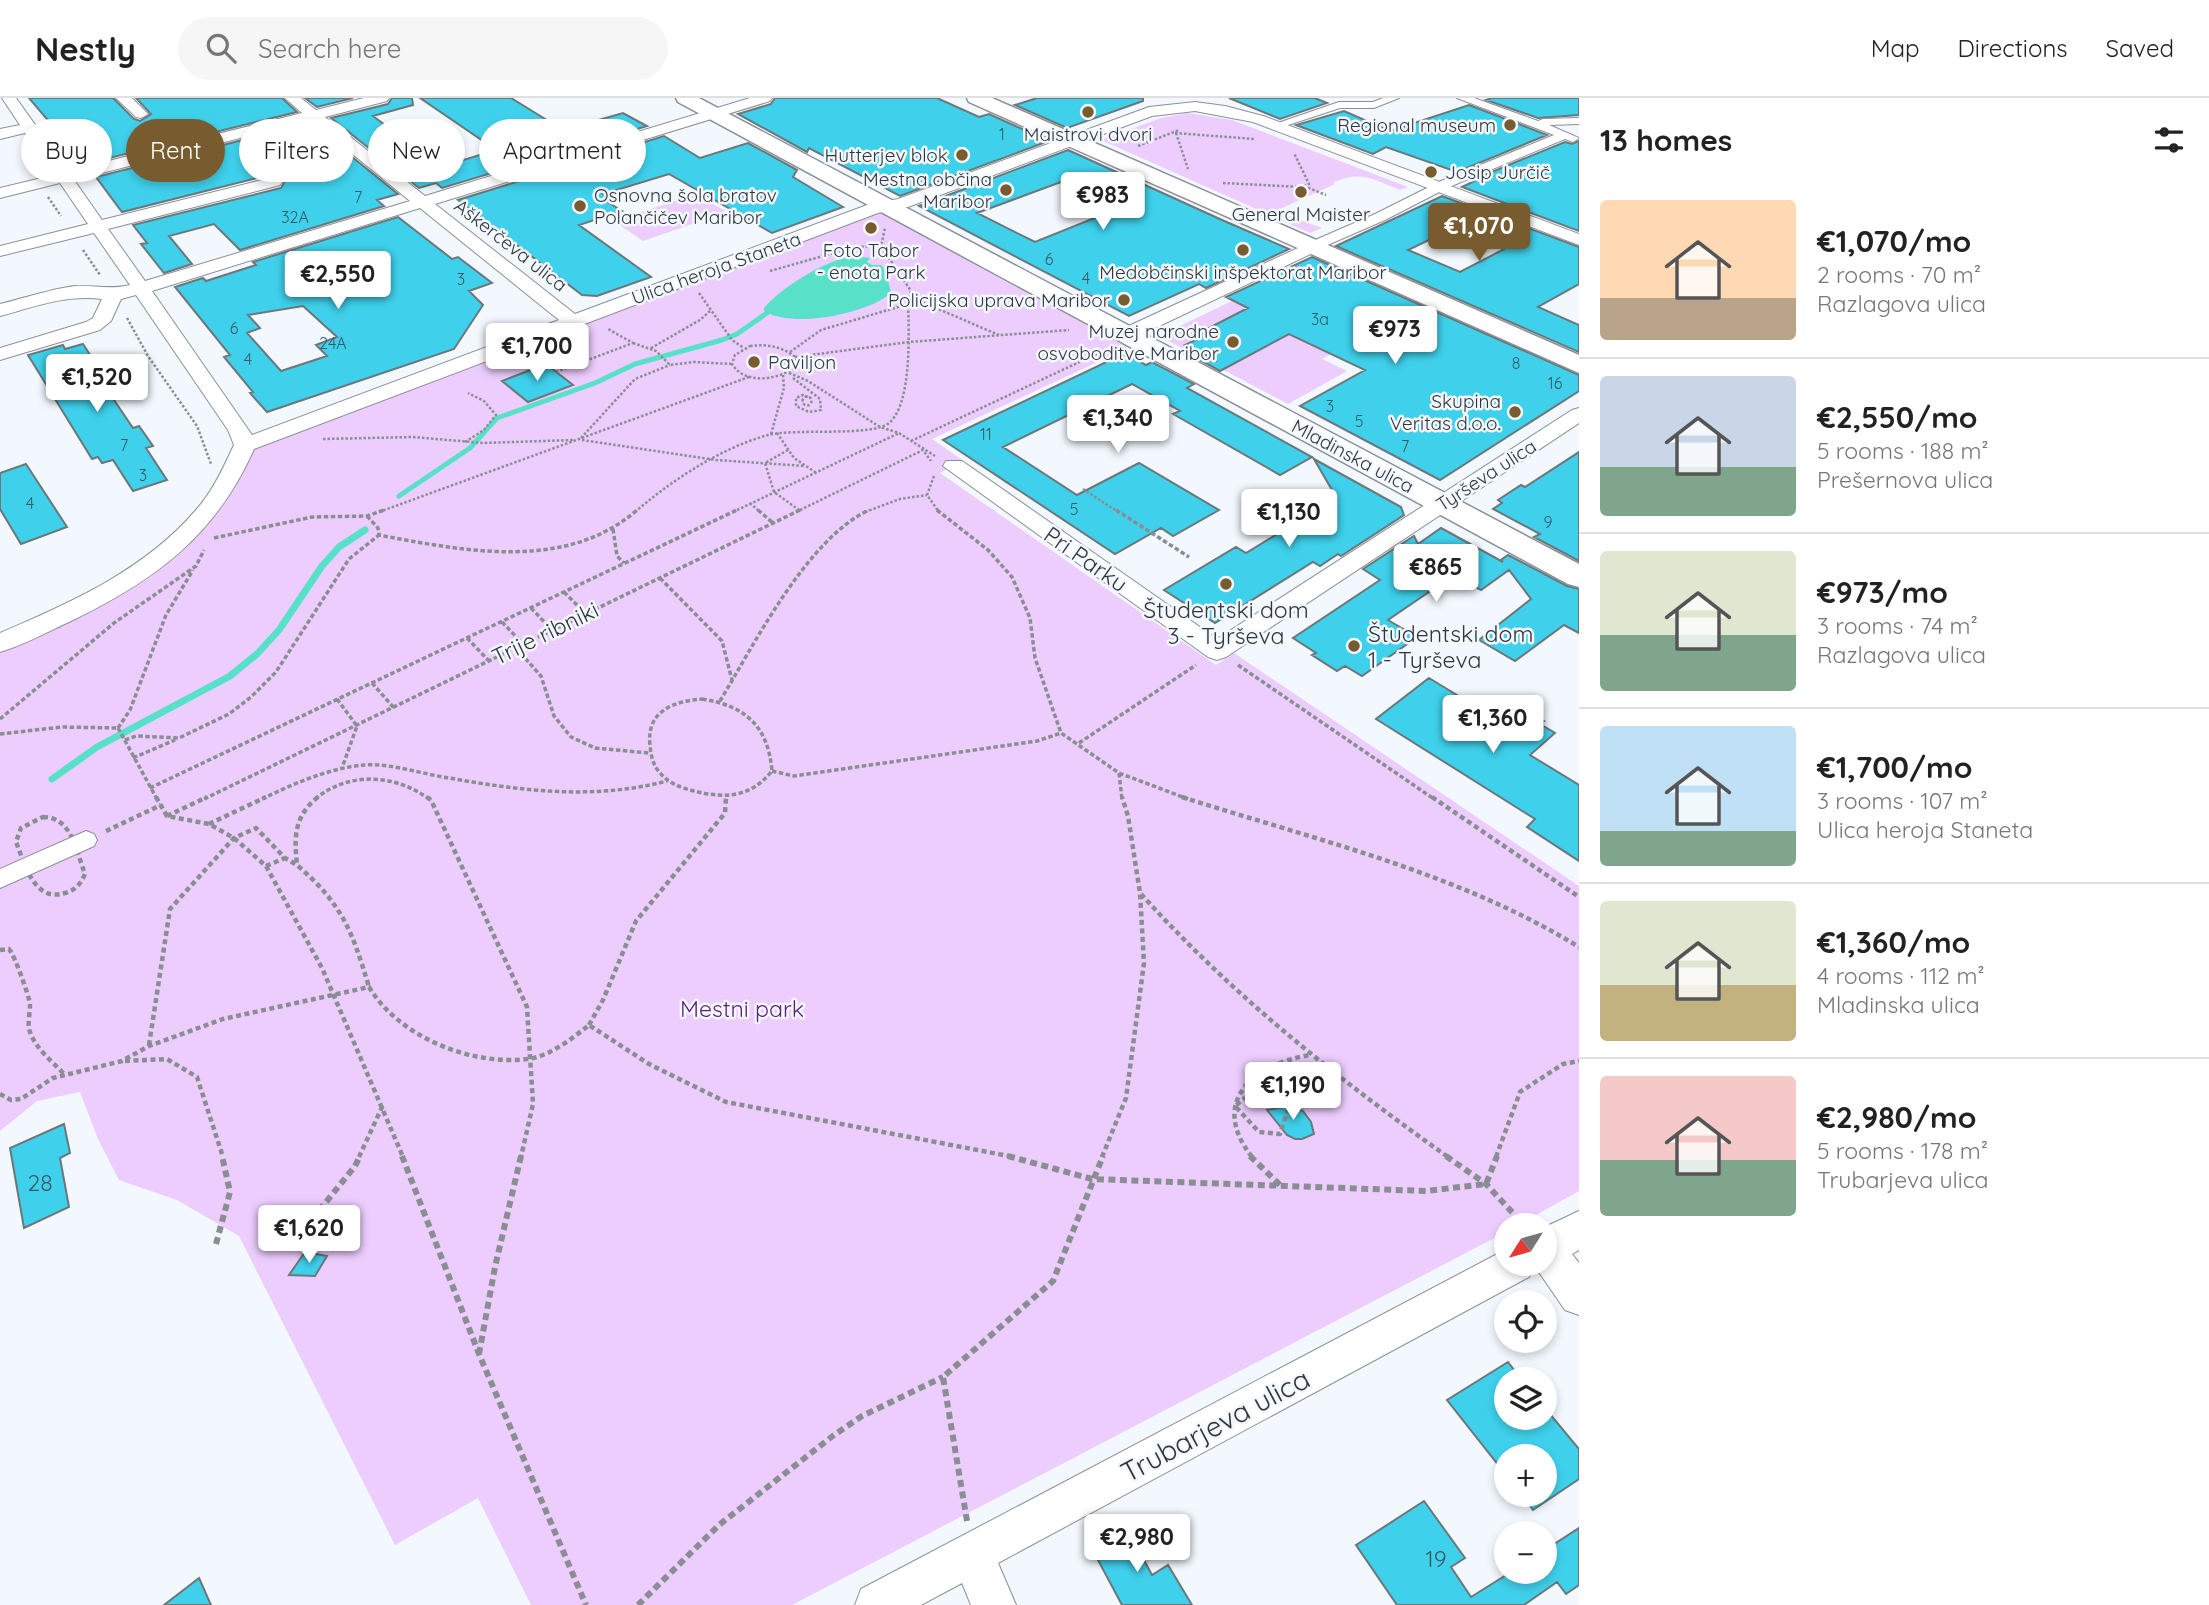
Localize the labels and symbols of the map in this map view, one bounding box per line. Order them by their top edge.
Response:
marker: Maistrovi dvori [1080,104,1096,120]
place label: Regional museum [1337,113,1496,137]
marker: Regional museum [1502,117,1518,133]
place label: Maistrovi dvori [1024,122,1152,146]
house number: 1 [999,124,1005,144]
place label: Hutterjev blok [825,143,948,167]
marker: Hutterjev blok [954,147,970,163]
place label: Josip Jurčič [1445,160,1550,184]
marker: Josip Jurčič [1423,164,1439,180]
place label: Mestna občina Maribor [863,167,993,213]
pin: €983 [1062,172,1144,232]
marker: Mestna občina Maribor [998,182,1014,198]
place label: Osnovna šola bratov Polančičev Maribor [594,183,777,229]
marker: General Maister [1293,184,1309,200]
house number: 7 [354,187,362,207]
street label: Aškerčeva ulica [450,193,572,297]
marker: Osnovna šola bratov Polančičev Maribor [572,198,588,214]
place label: General Maister [1232,202,1371,226]
pin: €1,070 [1422,204,1536,263]
house number: 32A [281,207,309,227]
marker: Foto Tabor - enota Park [863,220,879,236]
street label: Ulica heroja Staneta [628,226,804,310]
place label: Foto Tabor - enota Park [816,238,926,284]
marker: Medobčinski inšpektorat Maribor [1235,242,1251,258]
house number: 6 [1045,249,1054,269]
pin: €2,550 [281,252,395,311]
place label: Medobčinski inšpektorat Maribor [1099,260,1387,284]
house number: 4 [1082,268,1090,288]
house number: 3 [457,269,465,289]
place label: Policijska uprava Maribor [888,288,1111,312]
marker: Policijska uprava Maribor [1116,292,1132,308]
pin: €973 [1354,306,1436,366]
house number: 3a [1311,309,1329,329]
house number: 6 [230,318,239,338]
place label: Muzej narodne osvoboditve Maribor [1037,319,1220,365]
pin: €1,700 [480,324,594,383]
house number: 24A [319,333,347,353]
marker: Muzej narodne osvoboditve Maribor [1225,334,1241,350]
house number: 4 [244,349,252,369]
place label: Paviljon [768,350,836,374]
house number: 8 [1512,353,1520,373]
pin: €1,520 [40,354,154,414]
marker: Paviljon [746,354,762,370]
house number: 16 [1548,373,1563,393]
place label: Skupina Veritas d.o.o. [1390,389,1501,435]
pin: €1,340 [1061,396,1175,455]
house number: 3 [1326,396,1334,416]
marker: Skupina Veritas d.o.o. [1507,404,1523,420]
house number: 5 [1355,411,1363,431]
street label: Mladinska ulica [1288,414,1418,498]
house number: 11 [980,424,992,444]
street label: Tyrševa ulica [1431,434,1541,516]
house number: 7 [120,435,128,455]
house number: 7 [1401,436,1409,456]
house number: 3 [139,465,147,485]
pin: €1,130 [1232,490,1346,549]
house number: 4 [26,493,34,513]
house number: 5 [1070,499,1078,519]
house number: 9 [1544,512,1553,532]
street label: Pri Parku [1039,520,1133,598]
pin: €865 [1395,545,1477,604]
marker: Študentski dom 3 - Tyrševa [1218,576,1234,592]
street label: Trije ribniki [487,595,603,671]
place label: Študentski dom 3 - Tyrševa [1143,595,1309,650]
place label: Študentski dom 1 - Tyrševa [1368,619,1533,674]
marker: Študentski dom 1 - Tyrševa [1346,638,1362,654]
pin: €1,360 [1436,696,1550,755]
park label: Mestni park [680,994,804,1023]
pin: €1,190 [1236,1062,1350,1122]
house number: 28 [27,1168,53,1197]
pin: €1,620 [252,1206,366,1265]
north arrow [1494,1213,1558,1276]
street label: Trubarjeva ulica [1115,1361,1315,1489]
pin: €2,980 [1080,1514,1194,1574]
house number: 19 [1425,1544,1447,1573]

